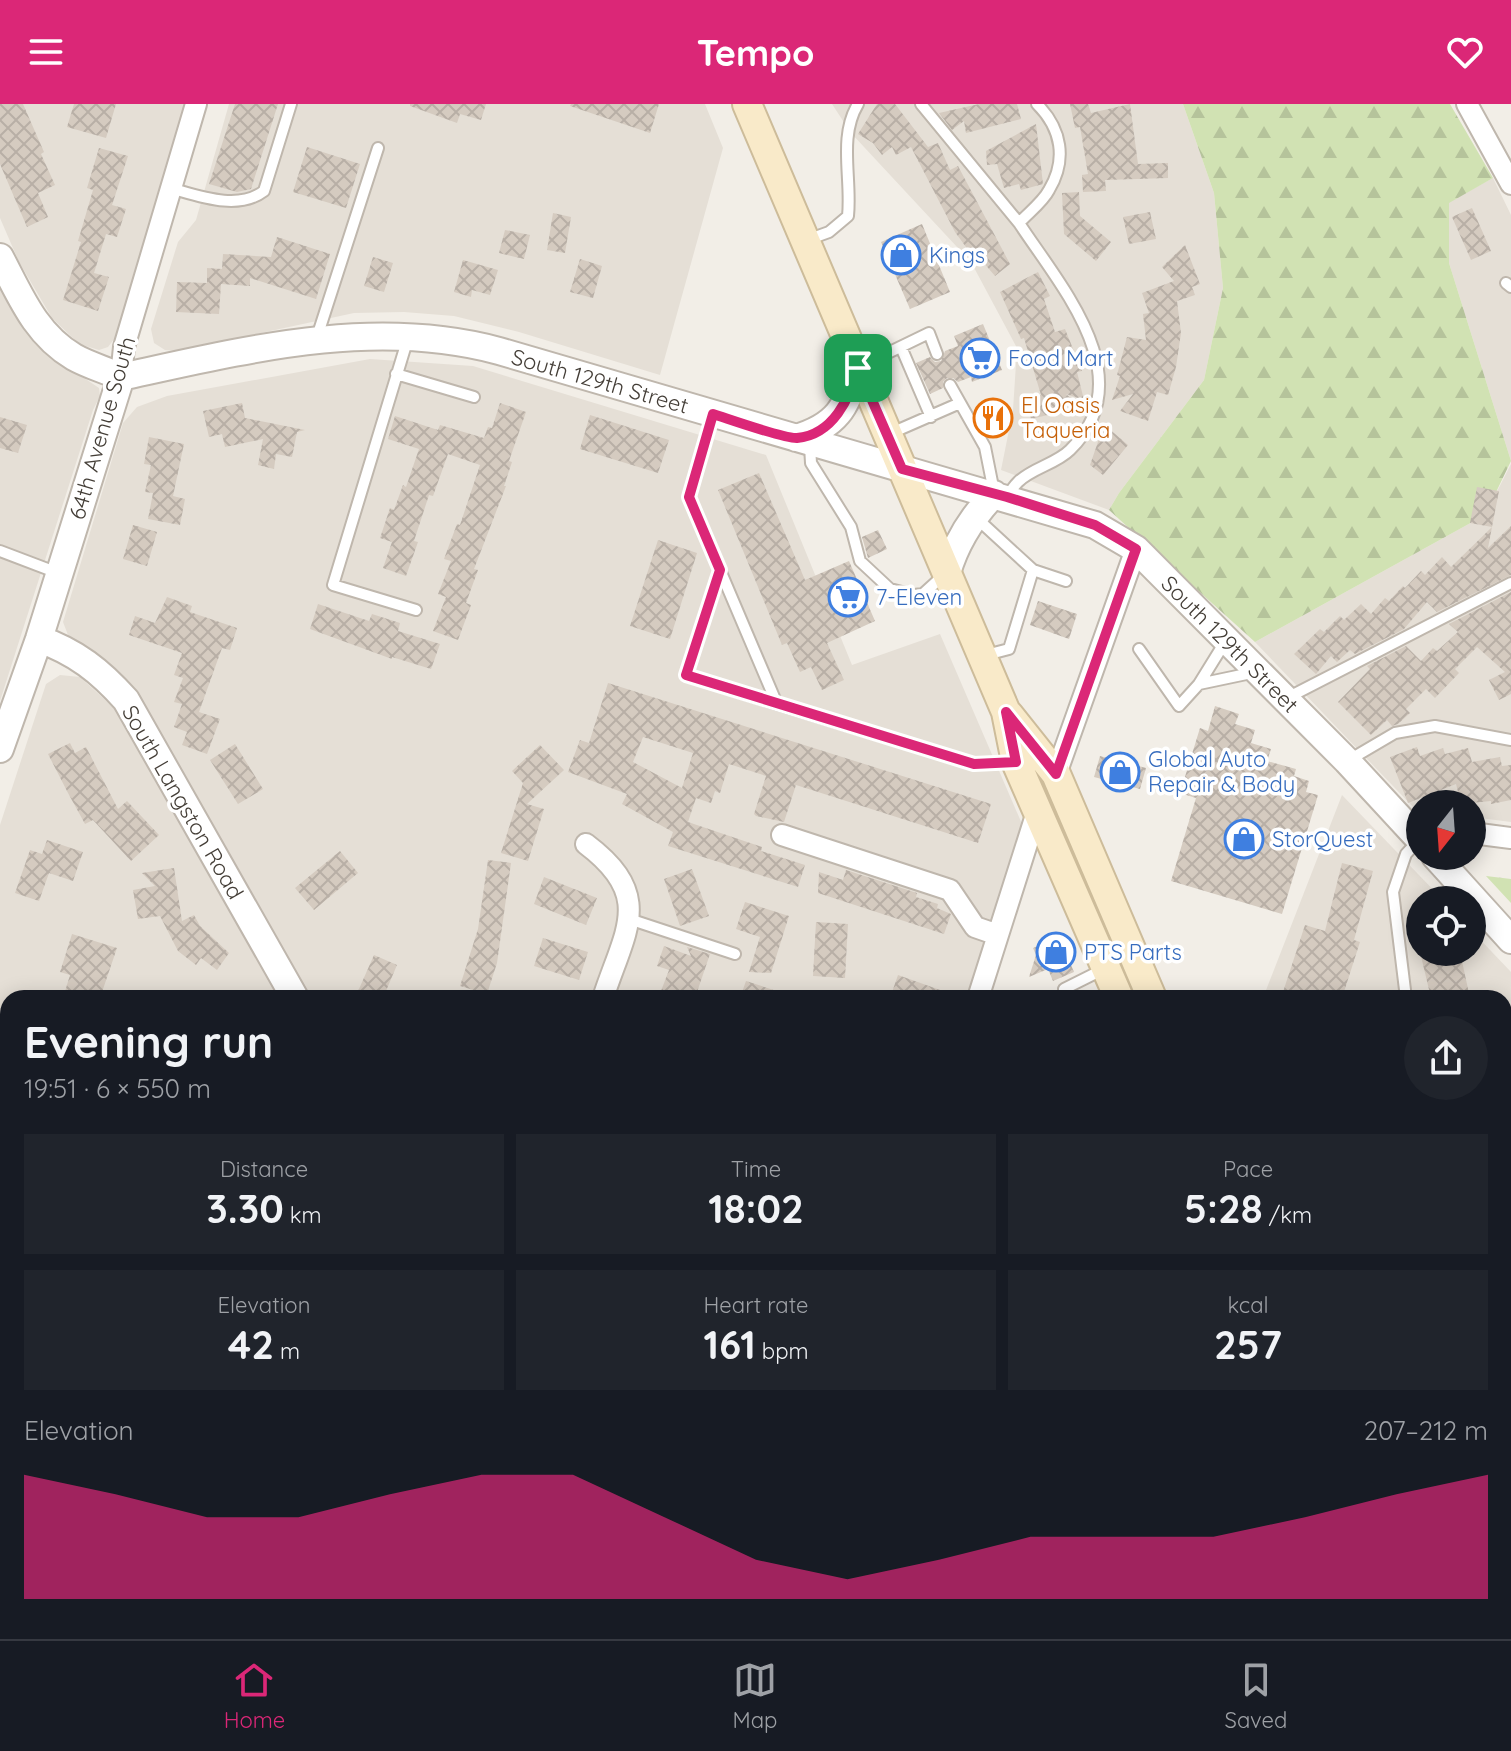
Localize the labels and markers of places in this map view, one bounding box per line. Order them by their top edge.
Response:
shop icon: Kings [880,234,922,276]
place label: Kings [929,241,985,269]
pin [824,334,892,402]
supermarket icon: Food Mart [959,337,1001,379]
place label: Food Mart [1008,344,1114,372]
place label: El Oasis Taqueria [1021,391,1110,444]
restaurant icon: El Oasis Taqueria [972,397,1014,439]
supermarket icon: 7-Eleven [827,576,869,618]
place label: 7-Eleven [876,583,962,611]
place label: Global Auto Repair & Body [1148,745,1295,798]
shop icon: Global Auto Repair & Body [1099,751,1141,793]
shop icon: StorQuest [1223,818,1265,860]
place label: StorQuest [1272,825,1373,853]
shop icon: PTS Parts [1035,931,1077,973]
place label: PTS Parts [1084,938,1182,966]

